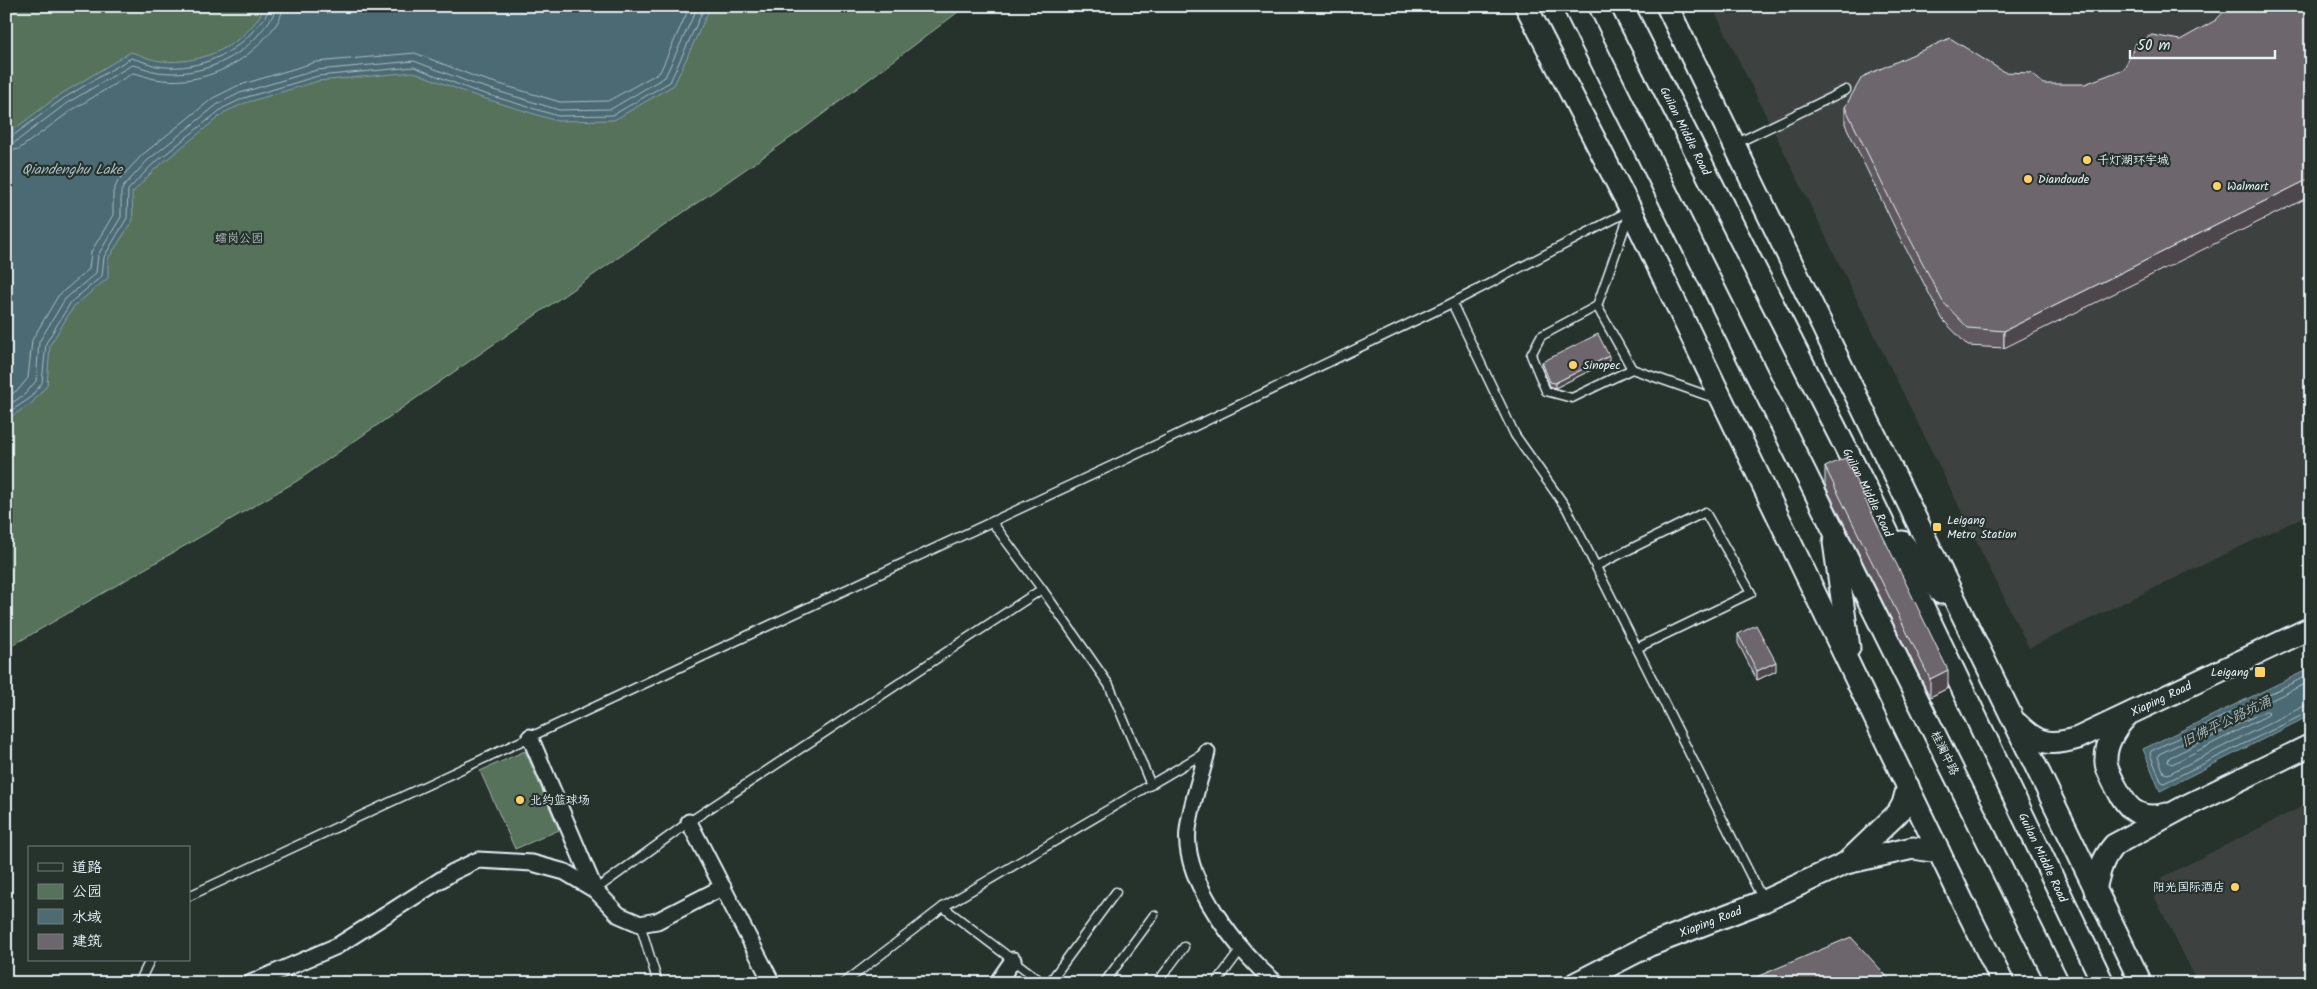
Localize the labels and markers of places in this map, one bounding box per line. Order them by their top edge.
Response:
place label: 千灯湖环宇城 [2097,151,2169,170]
marker: 千灯湖环宇城 [2081,154,2093,166]
place label: Diandoude [2038,170,2090,189]
marker: Diandoude [2022,173,2034,185]
place label: Walmart [2227,177,2269,196]
marker: Walmart [2211,180,2223,192]
place label: Sinopec [1583,356,1621,375]
marker: Sinopec [1567,359,1579,371]
place label: Leigang Metro Station [1947,511,2017,544]
marker: Leigang Metro Station [1931,521,1943,533]
place label: Leigang [2211,663,2249,682]
marker: Leigang [2253,665,2267,679]
place label: 北约篮球场 [530,791,590,810]
marker: 北约篮球场 [514,794,526,806]
place label: 阳光国际酒店 [2153,878,2225,897]
marker: 阳光国际酒店 [2229,881,2241,893]

